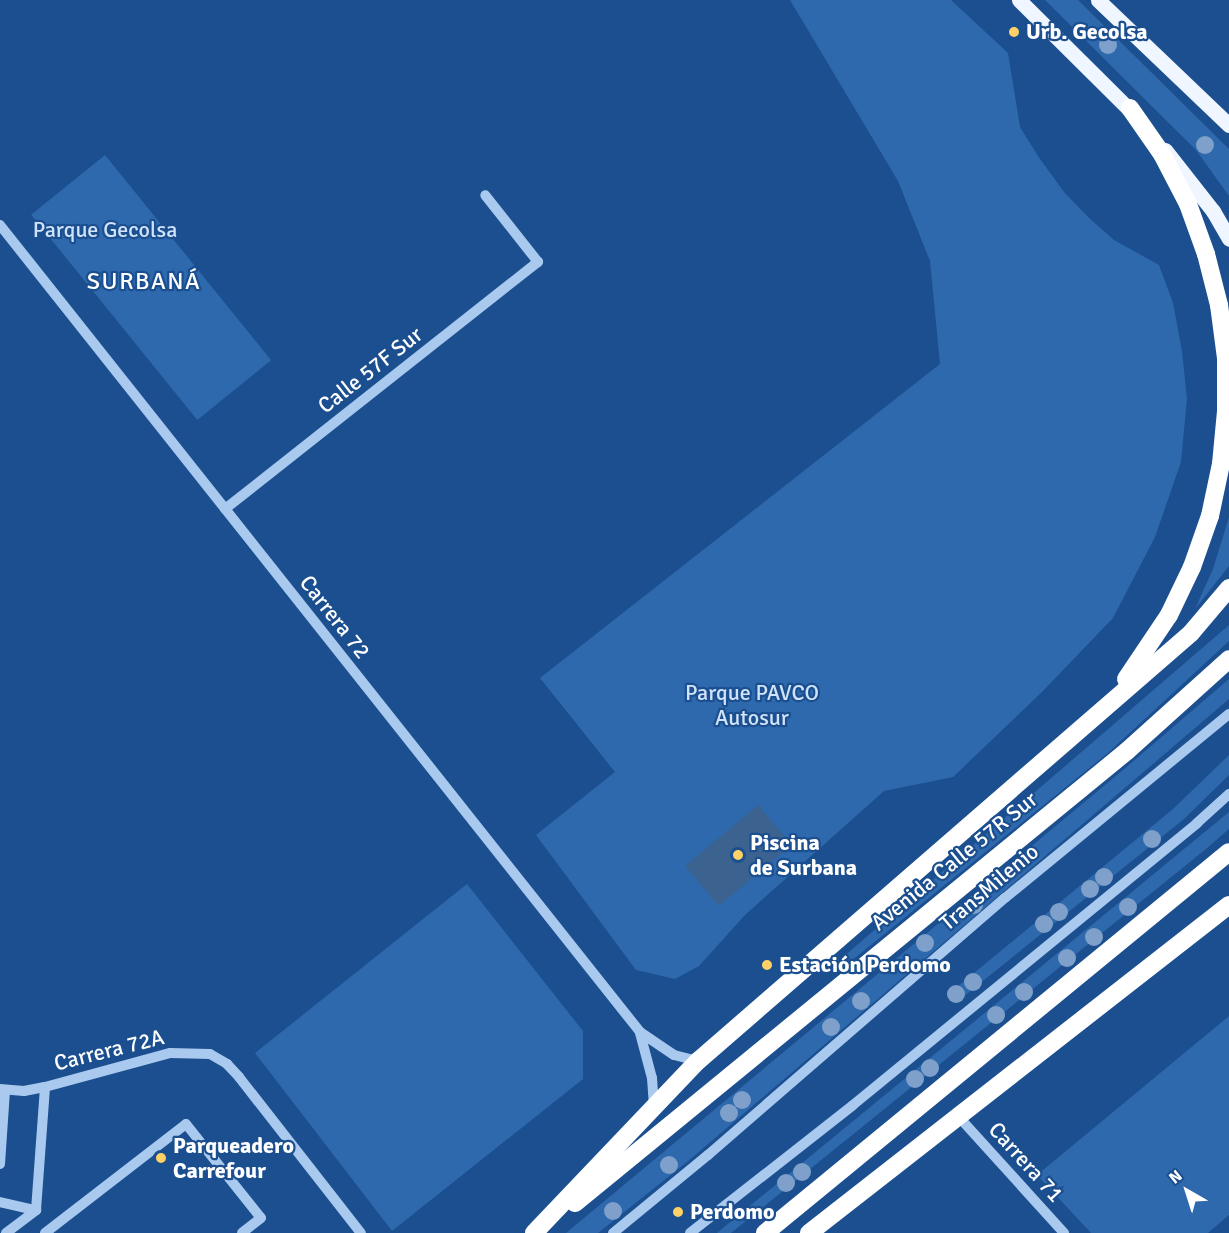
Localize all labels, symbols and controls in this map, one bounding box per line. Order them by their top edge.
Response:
place label: Urb. Gecolsa [1026,19,1147,45]
marker: Urb. Gecolsa [1007,25,1021,39]
park label: Parque Gecolsa [33,217,177,243]
district label: SURBANÁ [87,268,201,296]
street label: Calle 57F Sur [313,321,427,419]
street label: Carrera 72 [294,570,376,664]
park label: Parque PAVCO Autosur [685,679,819,730]
street label: Avenida Calle 57R Sur [866,786,1042,936]
place label: Piscina de Surbana [750,829,857,880]
street label: TransMilenio [934,838,1044,936]
marker: Piscina de Surbana [731,848,745,862]
place label: Estación Perdomo [779,952,951,978]
marker: Estación Perdomo [760,958,774,972]
street label: Carrera 72A [51,1024,167,1076]
street label: Carrera 71 [983,1116,1069,1208]
place label: Parqueadero Carrefour [173,1132,294,1184]
marker: Parqueadero Carrefour [154,1151,168,1165]
north arrow [1157,1161,1217,1221]
text: N [1165,1166,1186,1188]
place label: Perdomo [690,1199,774,1225]
marker: Perdomo [671,1205,685,1219]

